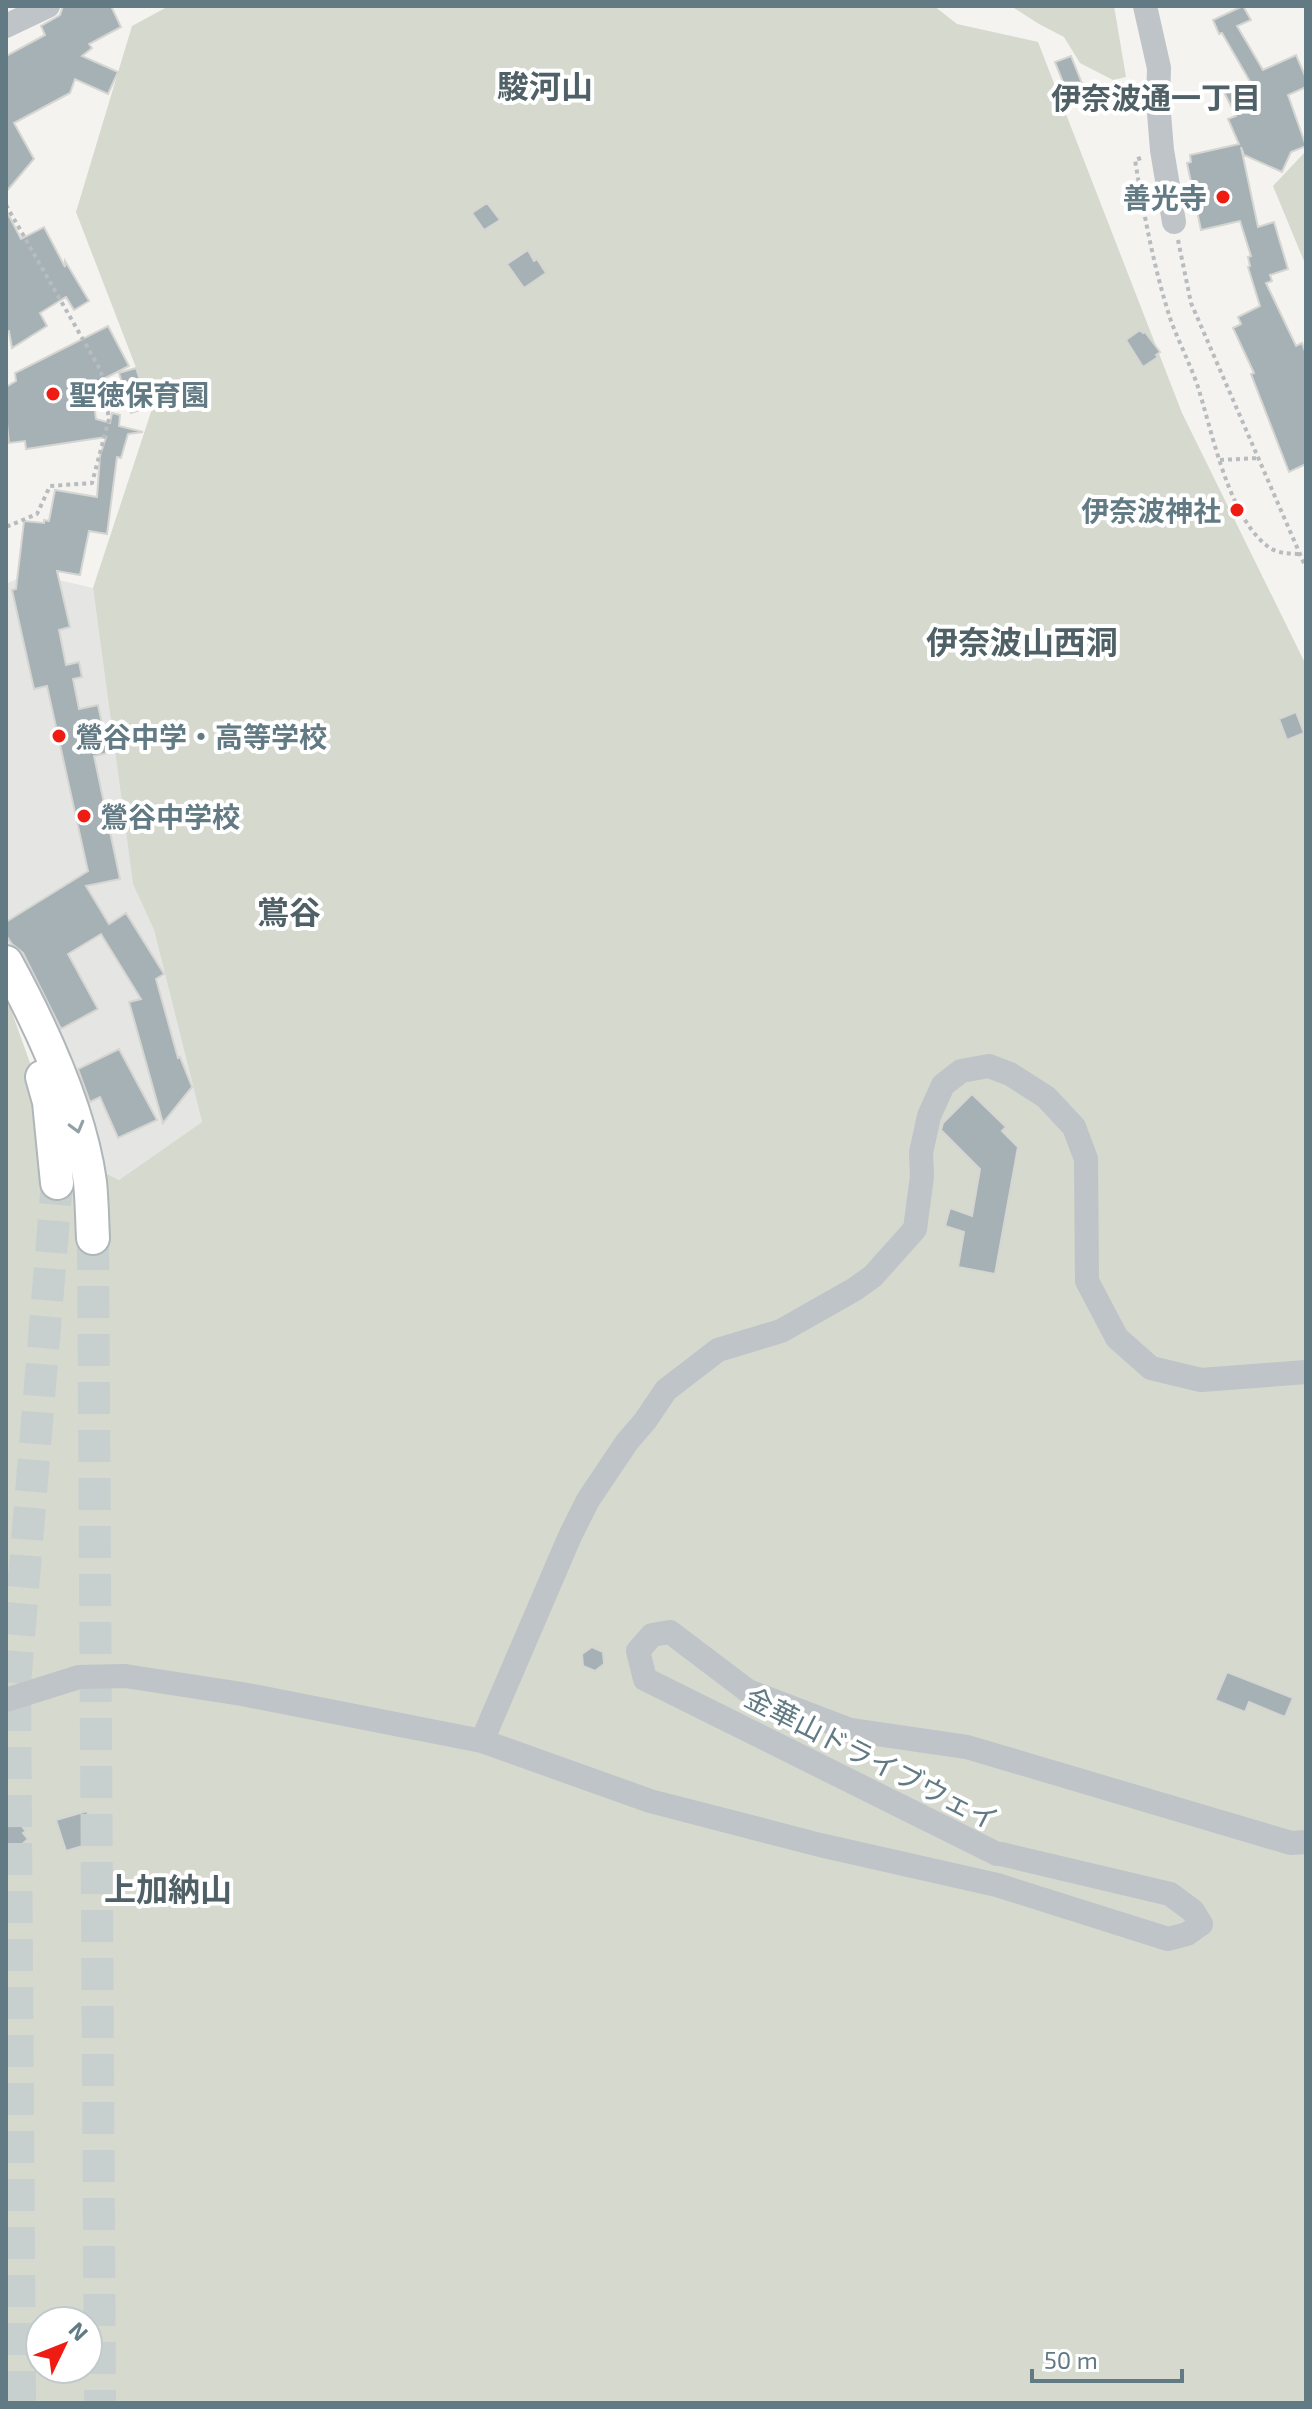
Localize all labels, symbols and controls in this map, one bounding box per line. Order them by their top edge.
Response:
district label: 駿河山 [497,66,593,104]
district label: 伊奈波通一丁目 [1051,79,1261,115]
place label: 善光寺 [1123,180,1207,214]
marker: 善光寺 [1214,188,1232,206]
place label: 聖徳保育園 [69,377,209,411]
marker: 聖徳保育園 [44,385,62,403]
place label: 伊奈波神社 [1081,493,1221,527]
marker: 伊奈波神社 [1228,501,1246,519]
district label: 伊奈波山西洞 [926,622,1118,660]
place label: 鶯谷中学・高等学校 [75,719,327,753]
marker: 鶯谷中学・高等学校 [50,727,68,745]
place label: 鶯谷中学校 [100,799,240,833]
marker: 鶯谷中学校 [75,807,93,825]
district label: 鴬谷 [257,892,321,930]
one-way arrow [67,1119,84,1133]
street label: 金華山ドライブウェイ [740,1679,1004,1837]
district label: 上加納山 [104,1869,232,1907]
north arrow [24,2305,104,2385]
text: N [64,2316,94,2345]
scale bar [1032,2333,1182,2383]
text: 50 m [1044,2345,1098,2374]

